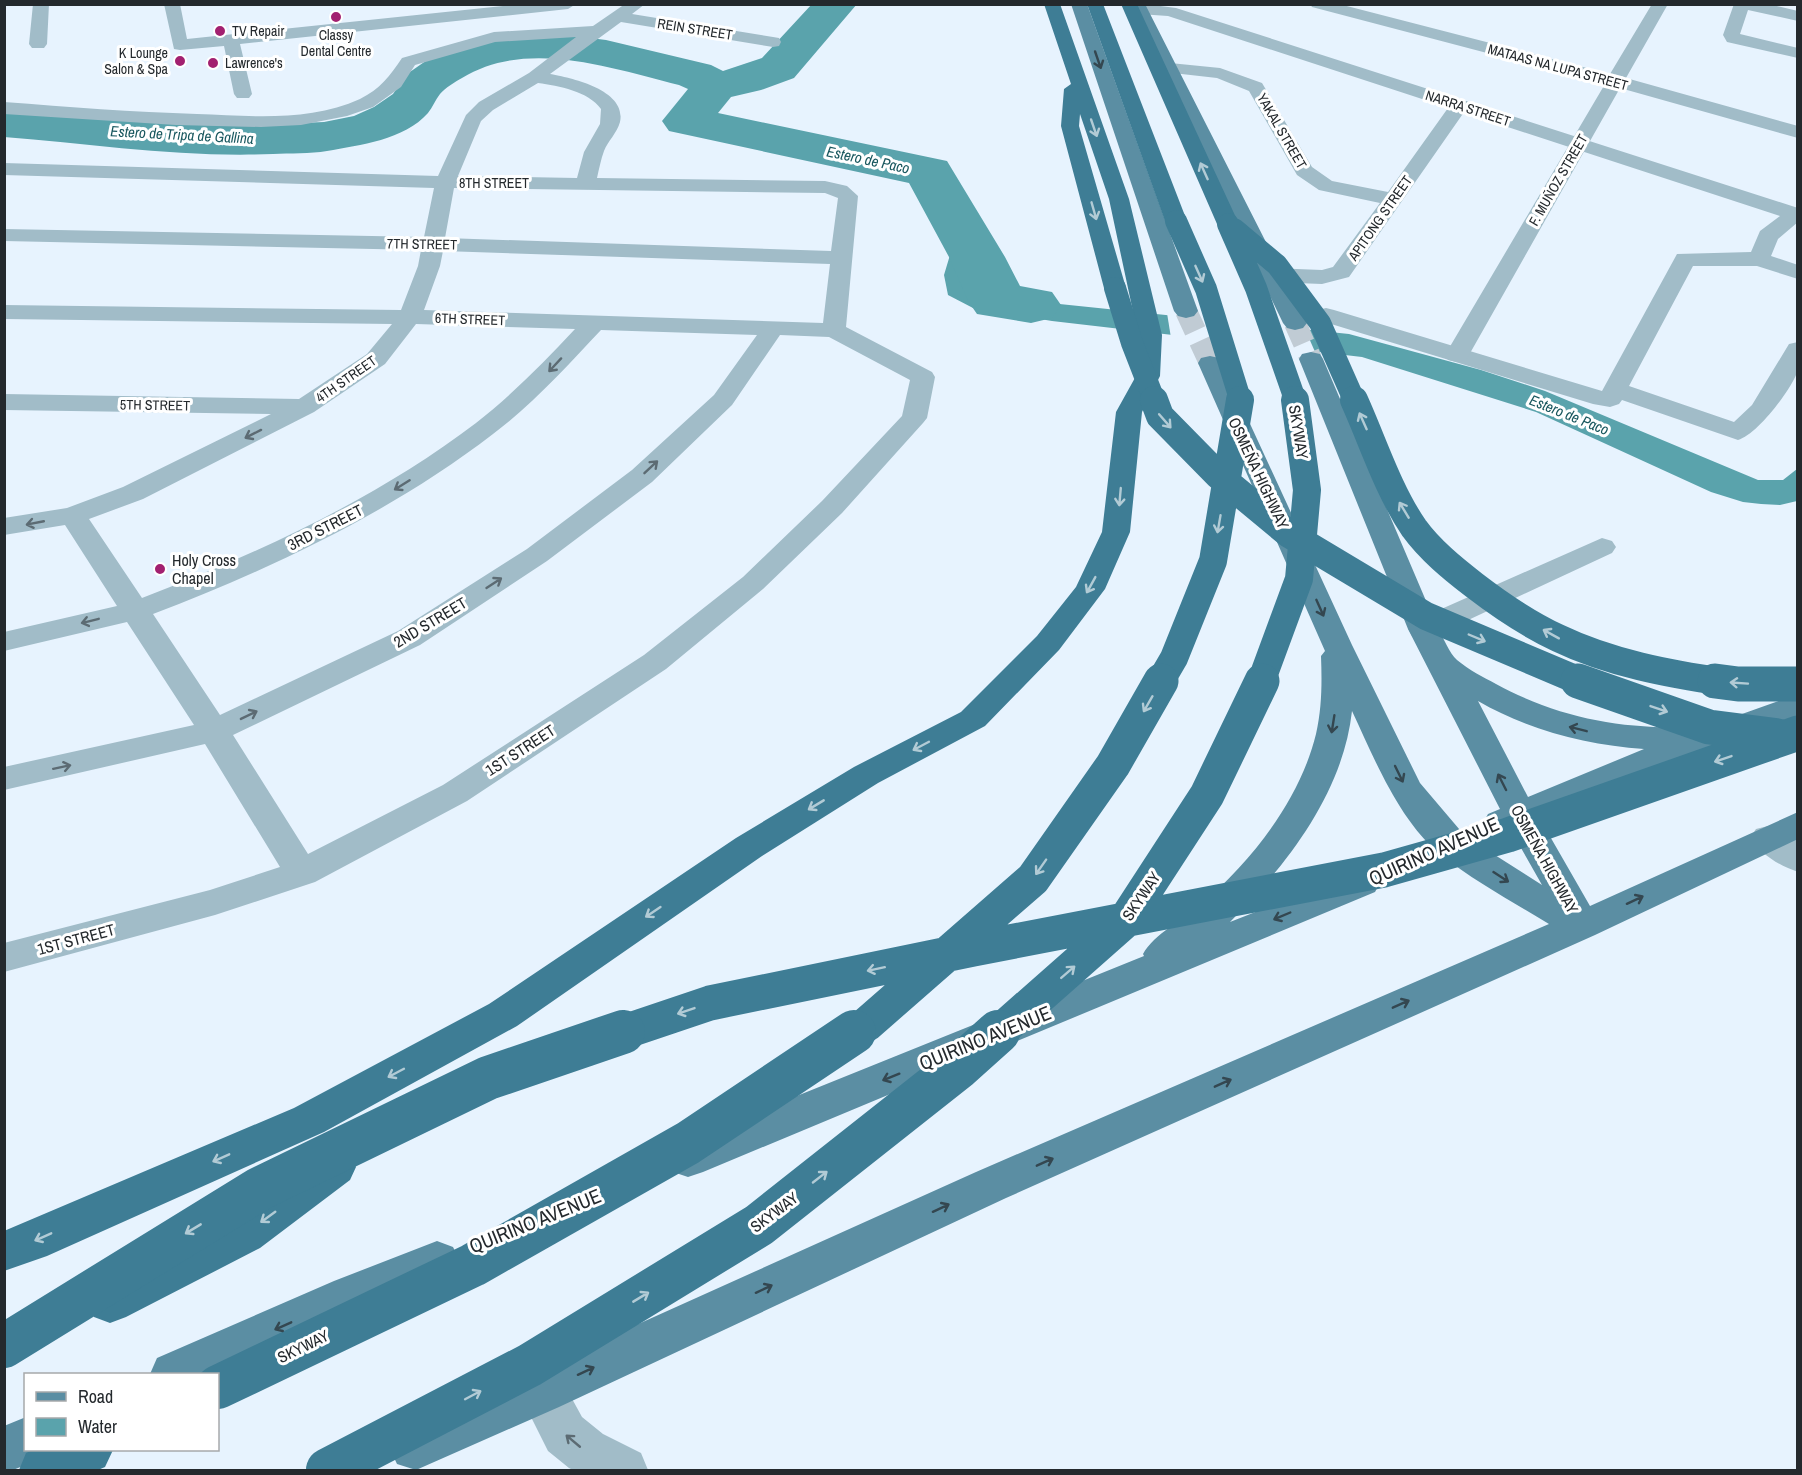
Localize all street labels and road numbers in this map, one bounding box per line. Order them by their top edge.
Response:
street label: REIN STREET [656,14,734,44]
street label: MATAAS NA LUPA STREET [1486,40,1630,94]
street label: NARRA STREET [1423,86,1513,130]
street label: YAKAL STREET [1253,90,1311,172]
street label: F. MUÑOZ STREET [1525,131,1591,229]
street label: APITONG STREET [1343,172,1416,265]
street label: 8TH STREET [459,174,529,192]
street label: 7TH STREET [387,234,457,254]
street label: 6TH STREET [435,309,505,329]
street label: 4TH STREET [312,352,380,406]
street label: 5TH STREET [120,395,190,415]
street label: SKYWAY [1284,403,1314,461]
street label: OSMEÑA HIGHWAY [1223,413,1295,533]
street label: 3RD STREET [284,499,366,555]
street label: 2ND STREET [389,592,471,652]
street label: 1ST STREET [481,719,559,781]
street label: OSMEÑA HIGHWAY [1506,801,1584,917]
street label: QUIRINO AVENUE [1364,810,1503,891]
street label: SKYWAY [1117,867,1166,925]
street label: 1ST STREET [35,918,117,960]
street label: QUIRINO AVENUE [915,999,1055,1076]
street label: QUIRINO AVENUE [465,1182,605,1259]
street label: SKYWAY [746,1187,803,1237]
street label: SKYWAY [274,1324,333,1368]

